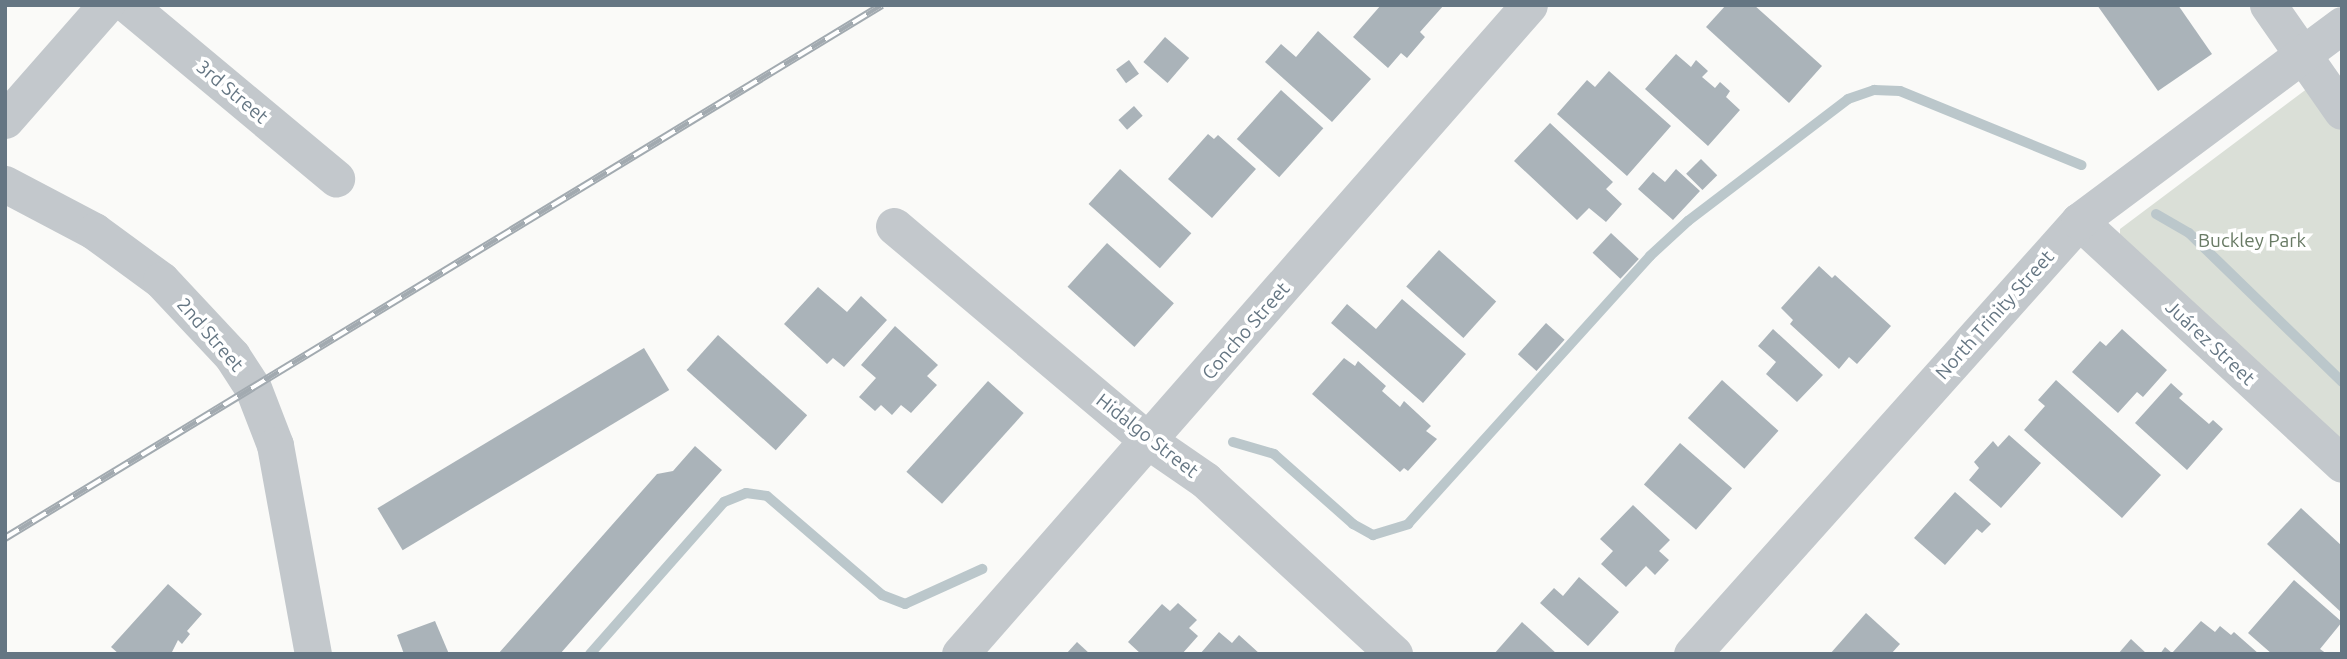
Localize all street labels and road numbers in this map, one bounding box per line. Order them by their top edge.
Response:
street label: 3rd Street [192,55,272,129]
street label: North Trinity Street [1931,246,2059,384]
street label: Concho Street [1197,278,1295,384]
street label: 2nd Street [172,294,248,376]
street label: Juárez Street [2161,296,2259,390]
street label: Hidalgo Street [1091,389,1203,483]

